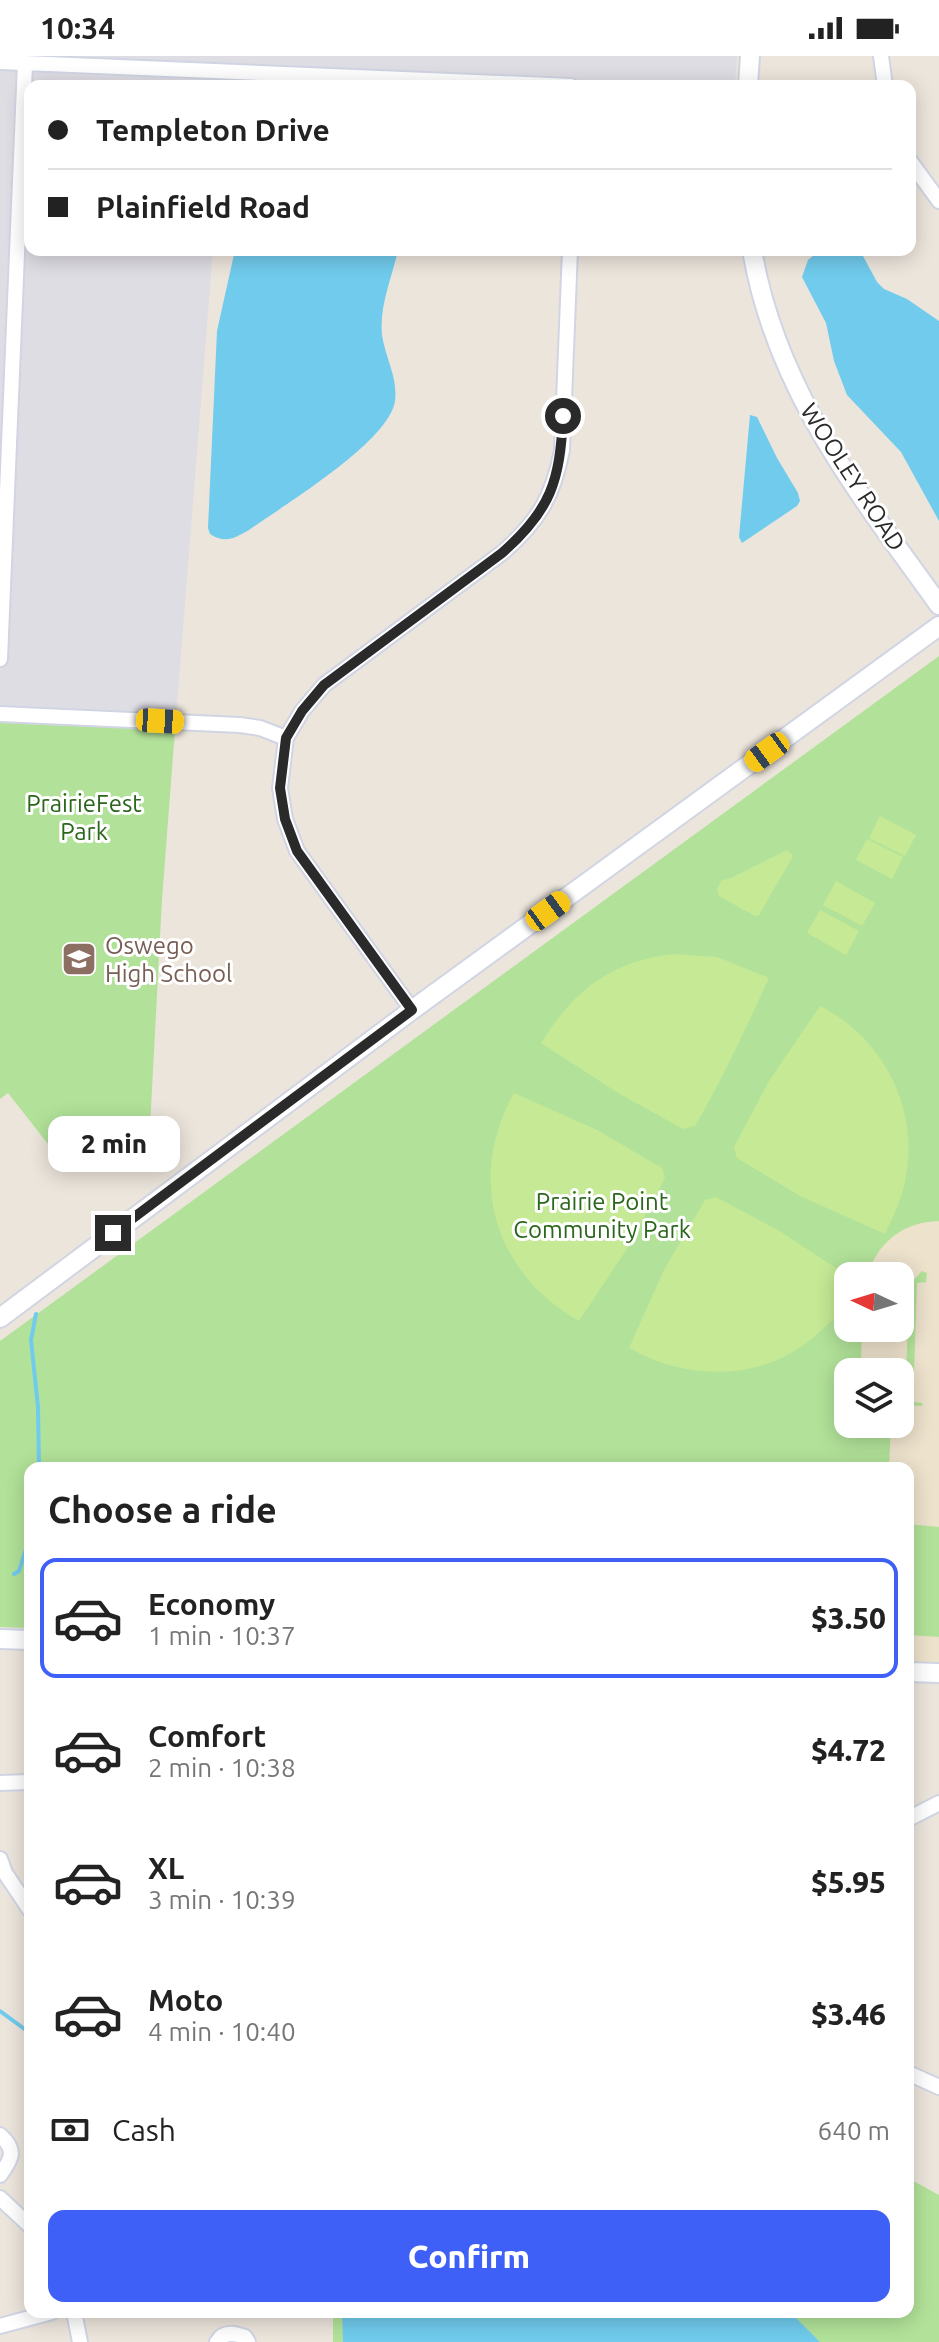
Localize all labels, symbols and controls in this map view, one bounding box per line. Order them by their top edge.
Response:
text: 10:34 [40,11,115,45]
text: Templeton Drive [96,113,330,147]
text: Plainfield Road [96,190,310,224]
route start [545,398,581,434]
street label: WOOLEY ROAD [795,398,911,556]
car [135,708,185,734]
car [741,728,793,776]
park label: PrairieFest Park [26,790,142,845]
car [522,887,574,935]
place label: Oswego High School [105,932,232,987]
school or university icon: Oswego High School [60,940,98,978]
callout: 2 min [47,1117,179,1173]
text: 2 min [81,1129,147,1158]
park label: Prairie Point Community Park [513,1188,691,1243]
route end [95,1215,131,1251]
north arrow [834,1262,914,1342]
map controls [834,1262,914,1438]
button: layers [834,1358,914,1438]
text: Choose a ride [48,1489,277,1530]
icon: car [52,1582,124,1654]
text: Economy [148,1587,275,1621]
text: $3.50 [811,1601,886,1635]
text: 1 min · 10:37 [148,1621,296,1650]
icon: car [52,1714,124,1786]
text: Comfort [148,1719,266,1753]
text: $4.72 [811,1733,886,1767]
text: 2 min · 10:38 [148,1753,296,1782]
icon: car [52,1846,124,1918]
text: XL [148,1851,184,1885]
text: $5.95 [811,1865,886,1899]
text: 3 min · 10:39 [148,1885,296,1914]
icon: car [52,1978,124,2050]
text: Moto [148,1983,223,2017]
text: $3.46 [811,1997,886,2031]
text: 4 min · 10:40 [148,2017,296,2046]
icon: cash [48,2108,92,2152]
text: Cash [112,2113,176,2147]
text: 640 m [818,2116,890,2145]
button: Confirm [48,2210,890,2302]

